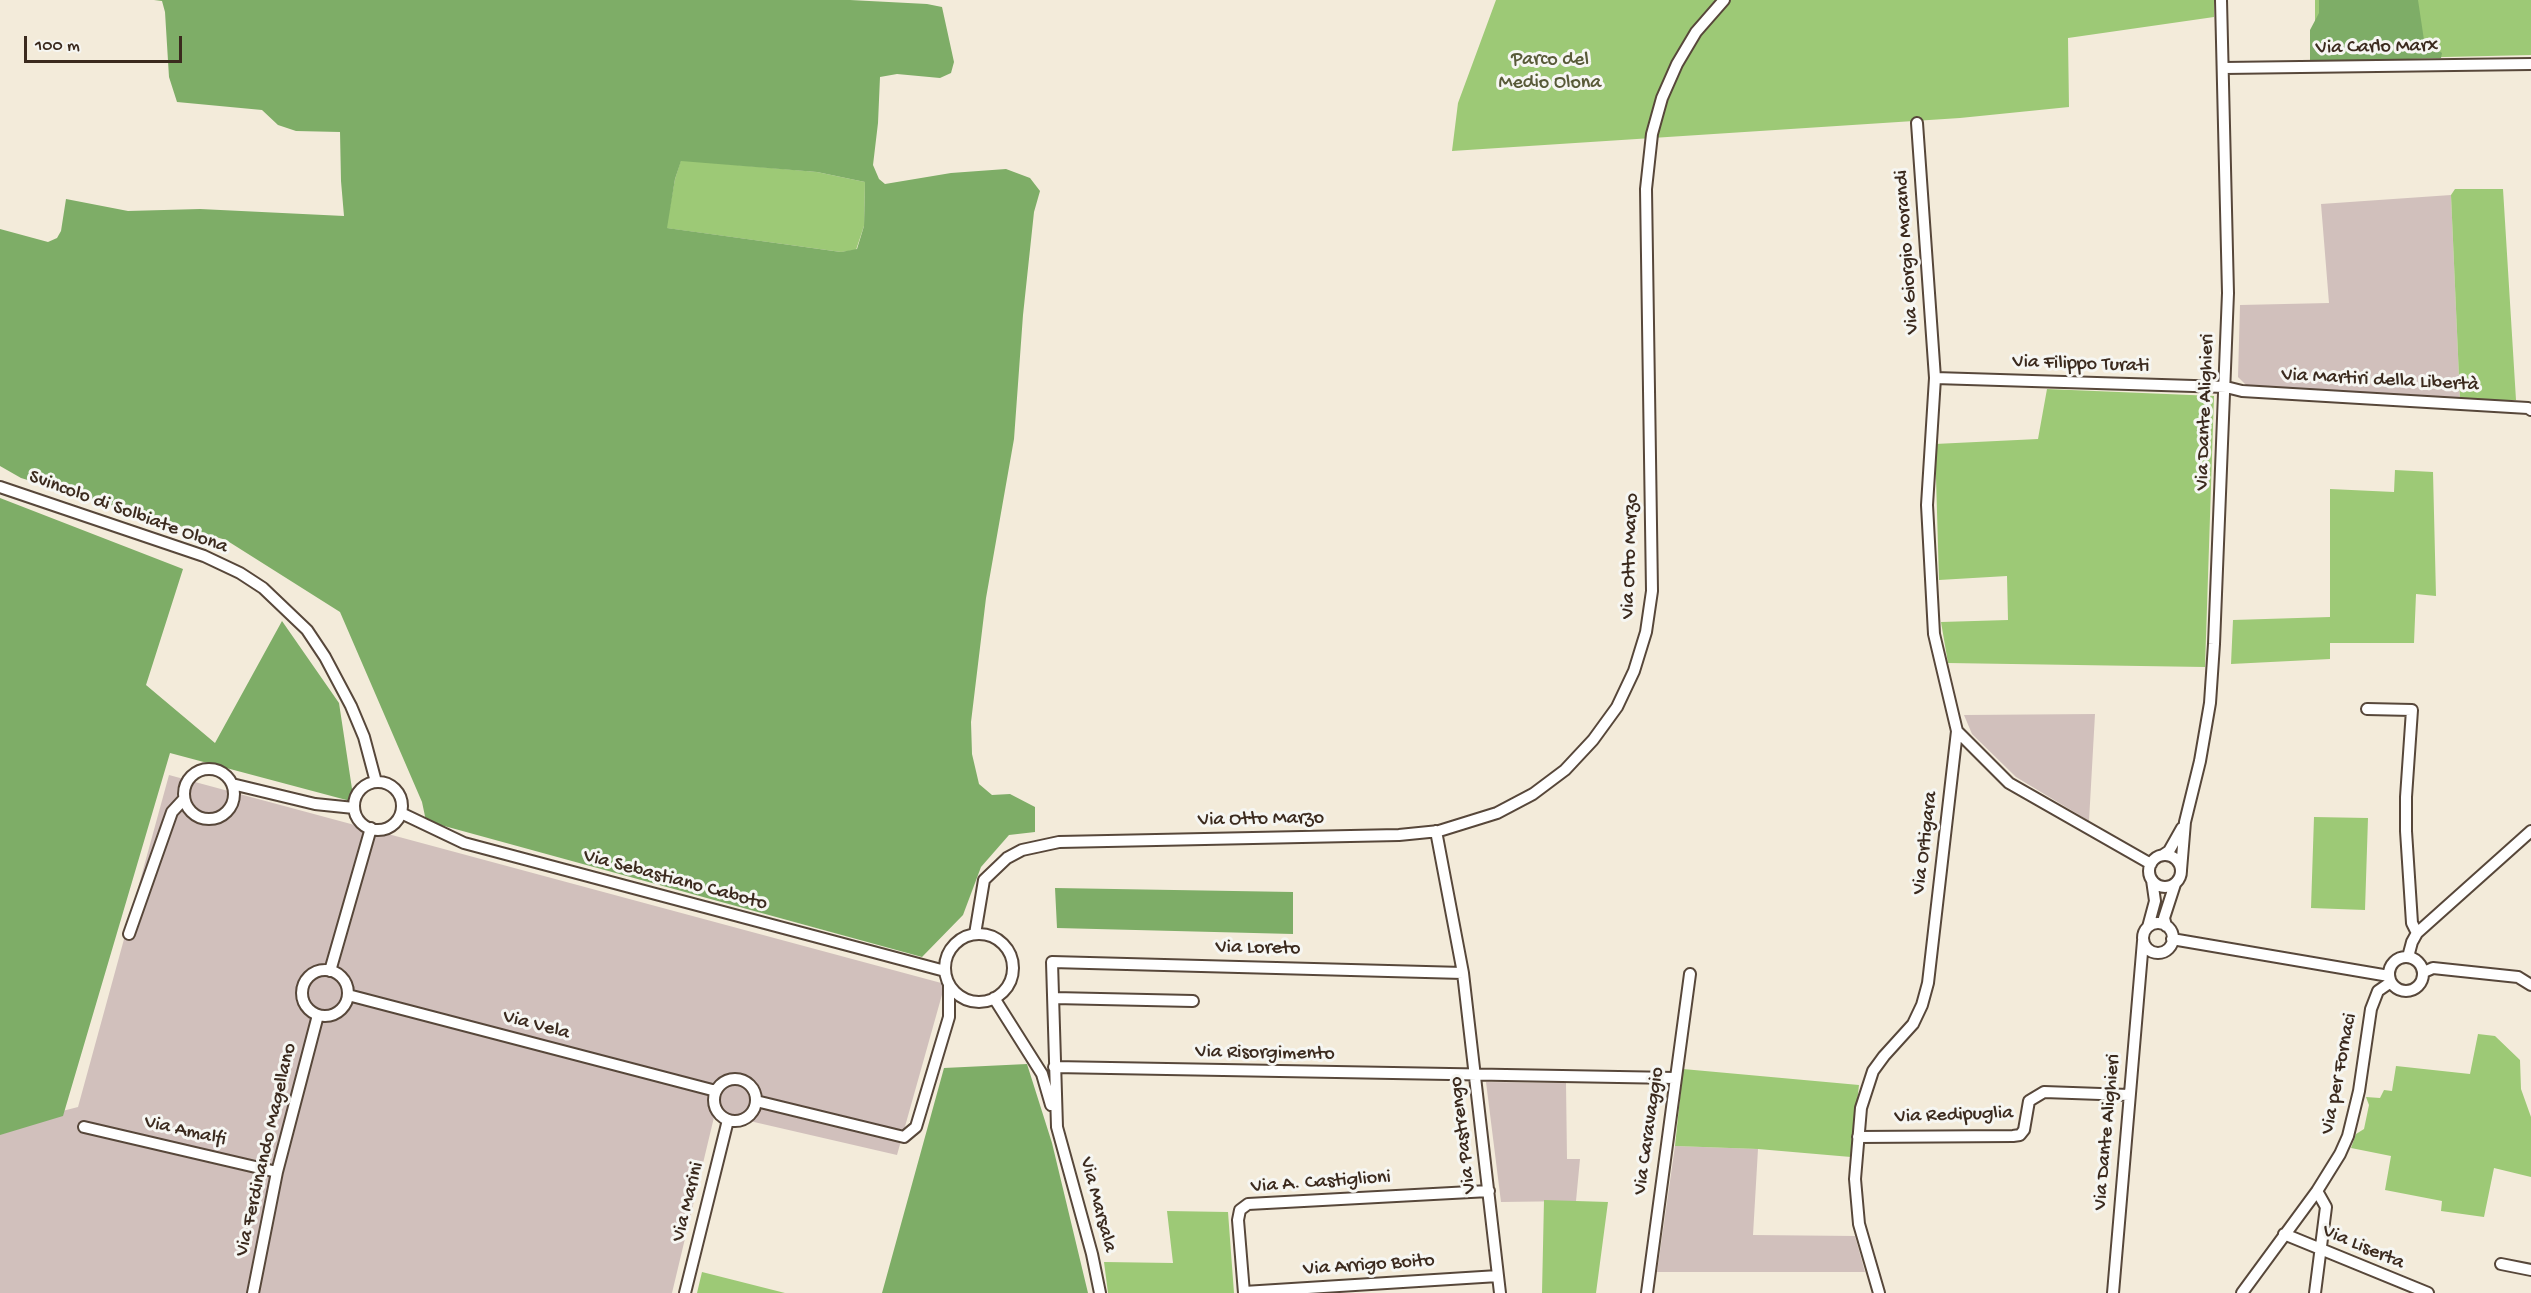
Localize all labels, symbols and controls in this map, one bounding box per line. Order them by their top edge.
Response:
scale bar [27,24,184,62]
street label: Via Carlo Marx [2316,35,2438,61]
text: 100 m [35,36,80,57]
park label: Parco del Medio Olona [1499,49,1601,96]
street label: Via Giorgio Morandi [1890,169,1926,335]
street label: Via Dante Alighieri [2191,333,2221,491]
street label: Via Filippo Turati [2012,351,2150,379]
street label: Via Martiri della Libertà [2281,364,2479,398]
street label: Svincolo di Solbiate Olona [25,466,231,560]
street label: Via Otto Marzo [1617,493,1645,619]
street label: Via Ortigara [1908,790,1944,896]
street label: Via Otto Marzo [1198,807,1324,833]
street label: Via Sebastiano Caboto [580,845,770,917]
street label: Via Loreto [1215,936,1301,962]
street label: Via Vela [500,1006,572,1046]
street label: Via per Fornaci [2317,1011,2363,1137]
street label: Via Ferdinando Magellano [231,1041,303,1259]
street label: Via Risorgimento [1195,1041,1335,1067]
street label: Via Dante Alighieri [2089,1053,2127,1211]
street label: Via Caravaggio [1629,1066,1671,1196]
street label: Via Pastrengo [1445,1075,1483,1195]
street label: Via Redipuglia [1894,1102,2014,1130]
street label: Via Amalfi [142,1111,228,1153]
street label: Via Marsala [1073,1155,1121,1255]
street label: Via Marini [667,1160,711,1244]
street label: Via A. Castiglioni [1250,1166,1392,1200]
street label: Via Liserta [2318,1220,2408,1276]
street label: Via Arrigo Boito [1303,1249,1435,1283]

